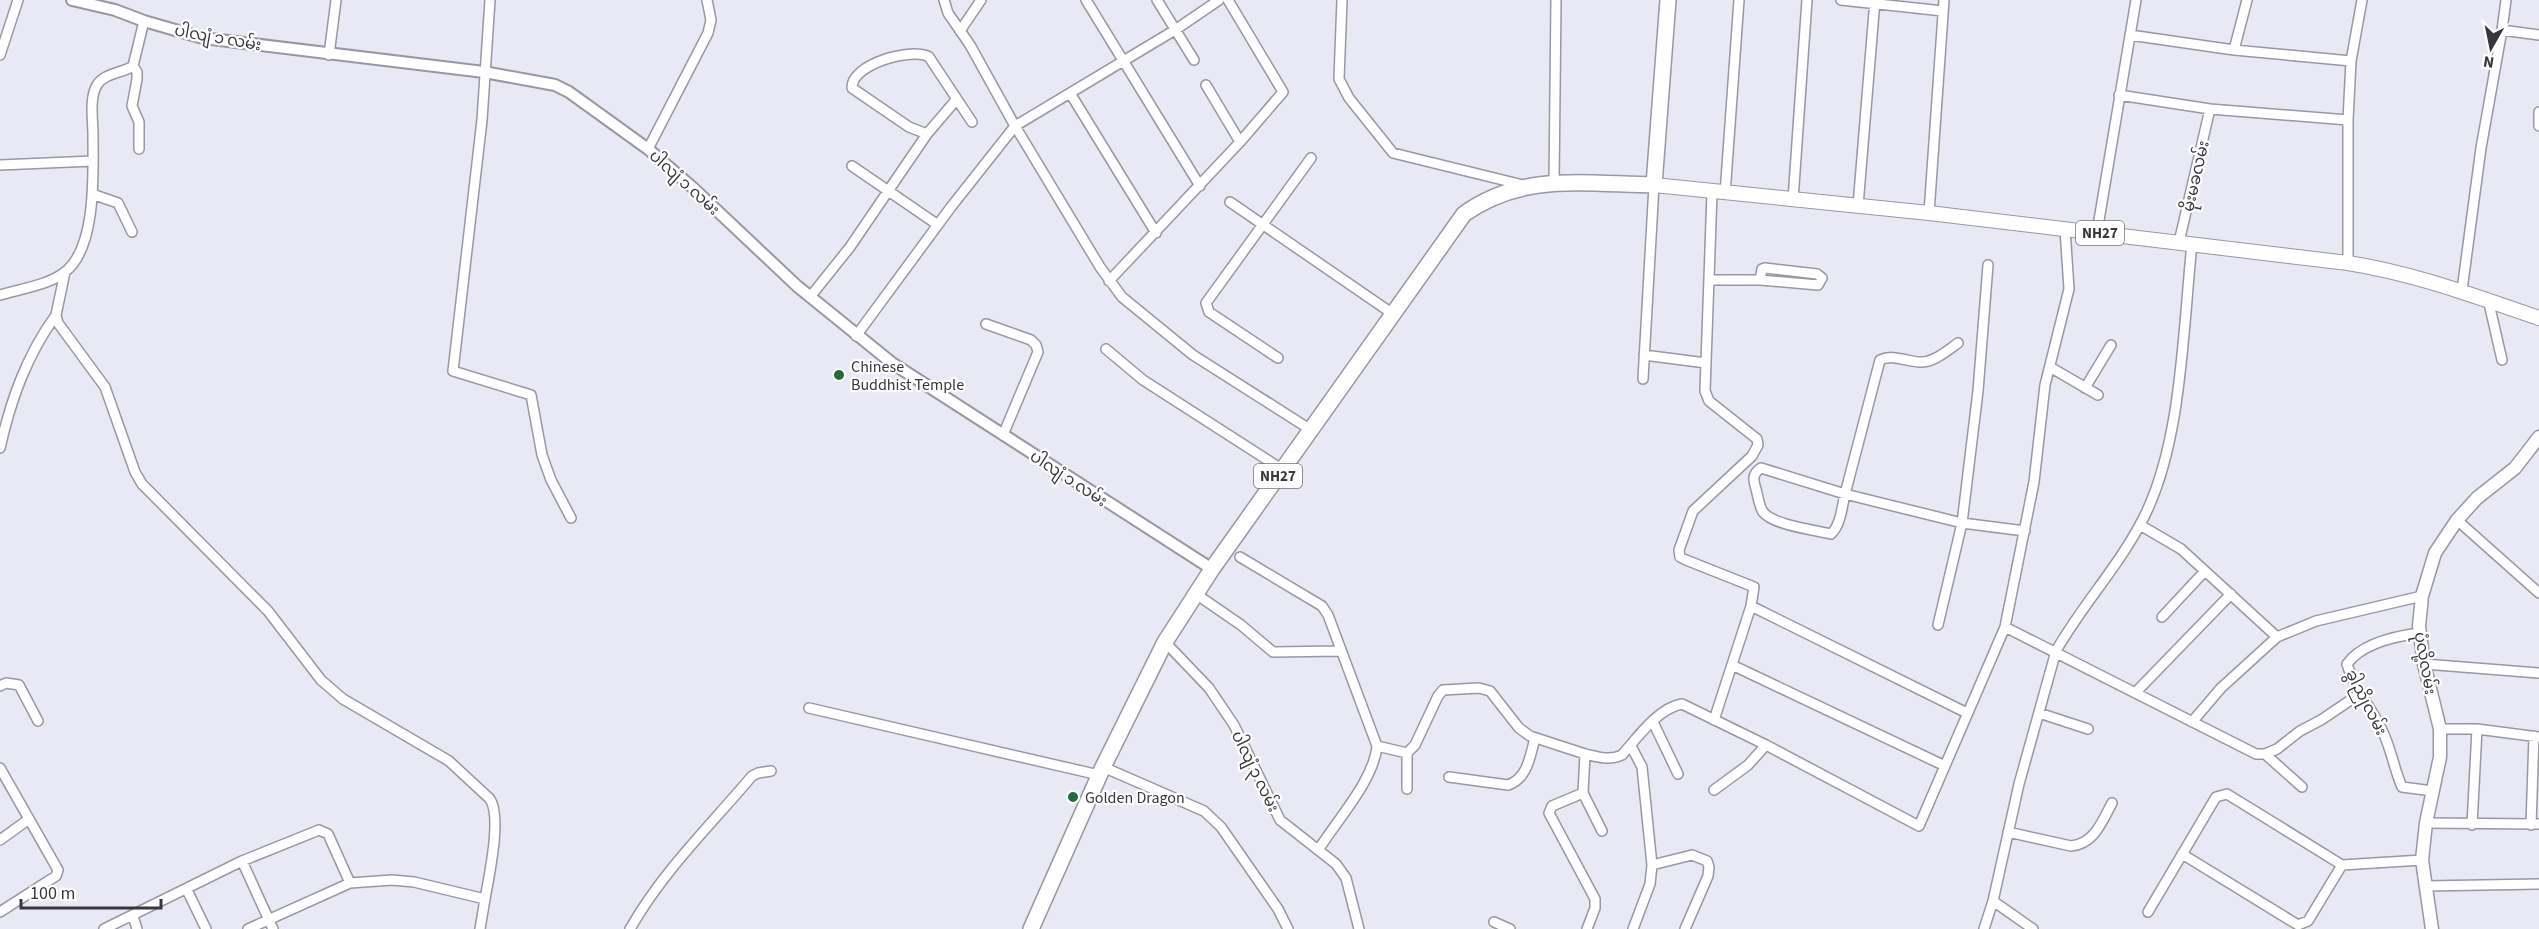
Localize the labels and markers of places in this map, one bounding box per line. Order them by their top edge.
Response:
place label: Chinese Buddhist Temple [851,356,964,396]
marker: Chinese Buddhist Temple [832,368,846,382]
place label: Golden Dragon [1085,787,1185,809]
marker: Golden Dragon [1066,790,1080,804]

